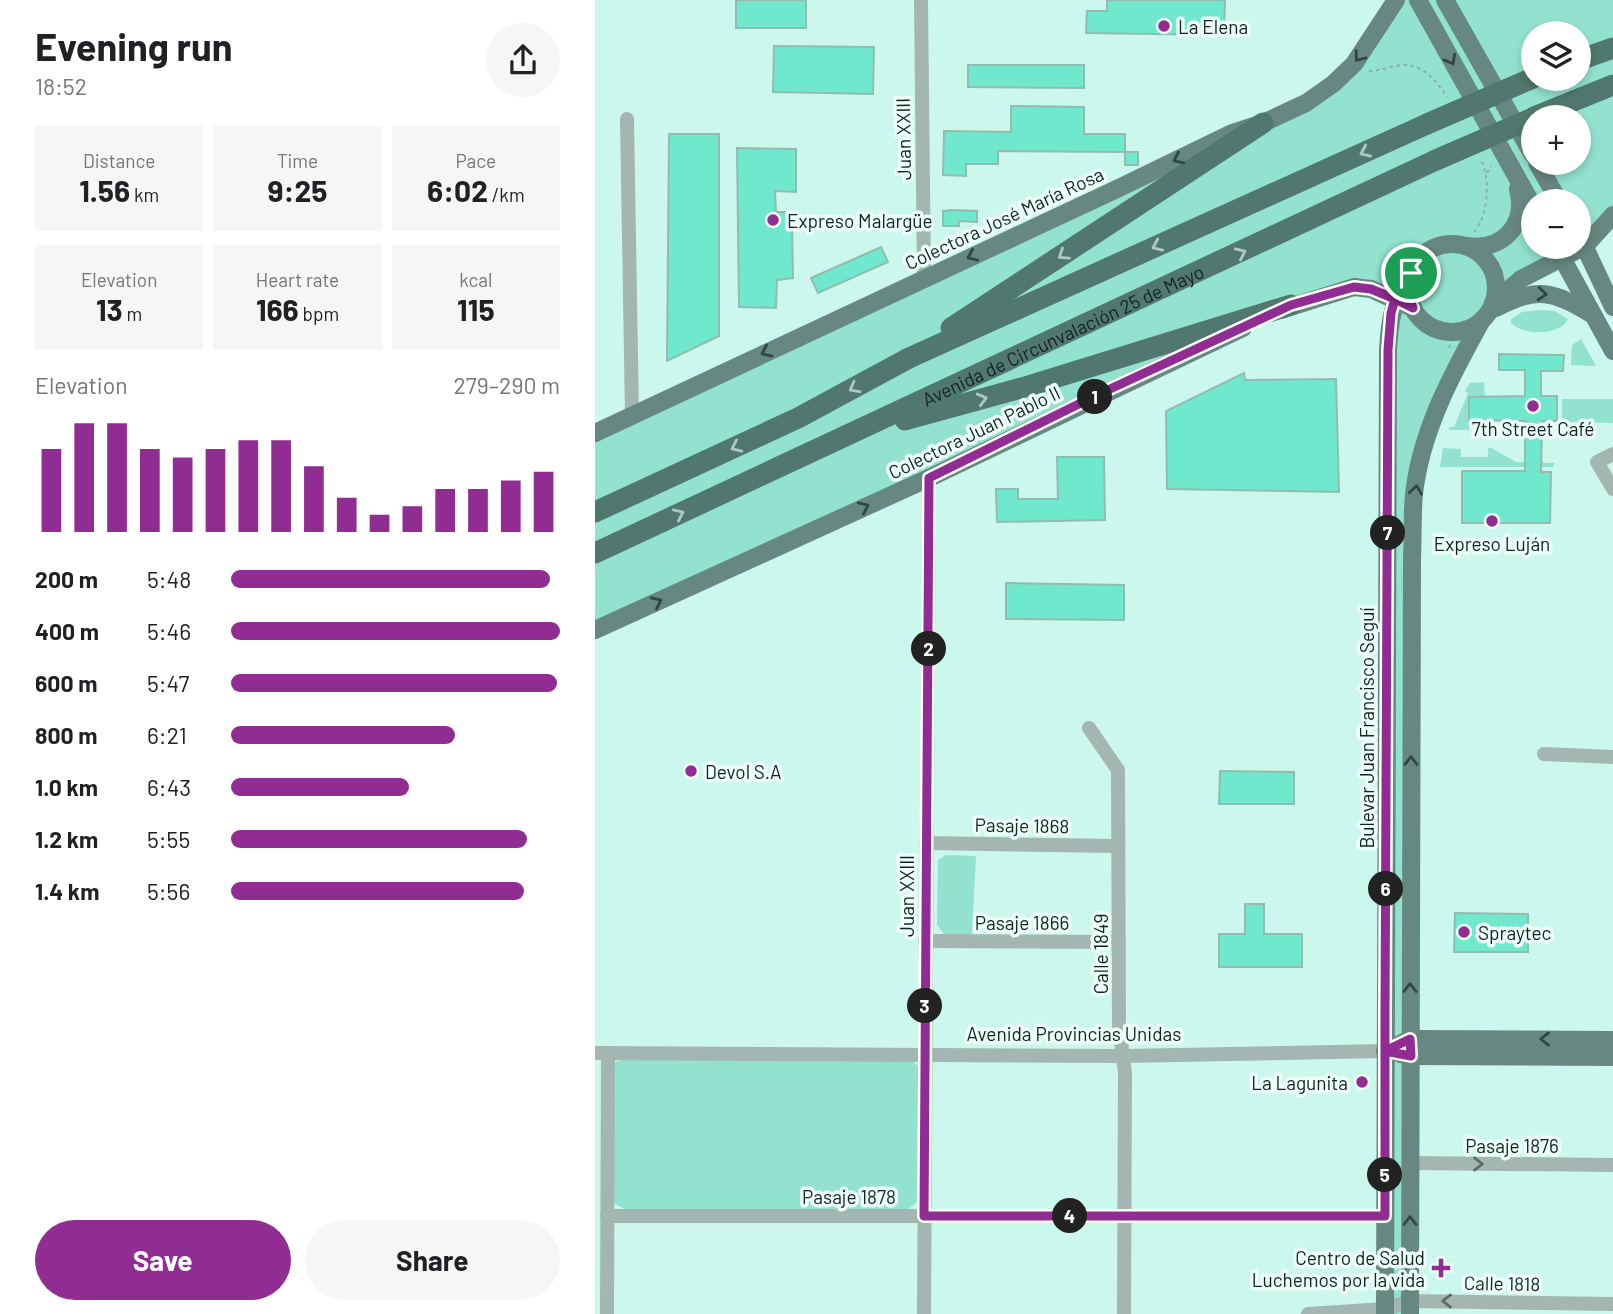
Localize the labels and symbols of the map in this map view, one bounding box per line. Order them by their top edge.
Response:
place label: La Elena [1178,15,1248,38]
marker: La Elena [1156,18,1172,34]
one-way arrow [1354,49,1367,62]
one-way arrow [1443,52,1456,65]
street label: Juan XXIII [891,98,915,180]
one-way arrow [1359,144,1372,158]
one-way arrow [1173,151,1185,165]
street label: Colectora José María Rosa [901,162,1107,274]
place label: Expreso Malargüe [787,209,933,232]
marker: Expreso Malargüe [765,212,781,228]
one-way arrow [1152,237,1165,251]
pin [1381,243,1441,303]
one-way arrow [1058,247,1071,260]
one-way arrow [1234,247,1246,261]
one-way arrow [967,248,980,262]
street label: Avenida de Circunvalación 25 de Mayo [918,259,1207,410]
one-way arrow [1537,286,1548,301]
one-way arrow [761,344,773,358]
one-way arrow [848,380,861,393]
street label: Colectora Juan Pablo II [884,380,1064,484]
pin: 1 [1077,380,1113,414]
one-way arrow [976,393,988,407]
marker: 7th Street Café [1525,398,1541,414]
place label: 7th Street Café [1472,417,1594,440]
one-way arrow [731,439,743,453]
one-way arrow [1408,484,1423,496]
one-way arrow [857,501,869,515]
one-way arrow [672,508,684,522]
marker: Expreso Luján [1484,513,1500,529]
pin: 7 [1371,516,1405,550]
place label: Expreso Luján [1434,532,1550,555]
one-way arrow [650,596,662,610]
street label: Bulevar Juan Francisco Seguí [1355,608,1378,848]
pin: 2 [911,632,947,666]
one-way arrow [1403,755,1419,765]
place label: Devol S.A [705,760,782,783]
marker: Devol S.A [683,763,699,779]
street label: Pasaje 1868 [975,813,1069,837]
street label: Juan XXIII [895,855,918,937]
pin: 6 [1369,872,1403,906]
street label: Pasaje 1866 [975,911,1069,934]
street label: Calle 1849 [1089,914,1112,994]
place label: Spraytec [1478,921,1551,944]
marker: Spraytec [1456,924,1472,940]
one-way arrow [1403,982,1418,993]
pin: 3 [907,988,943,1024]
street label: Avenida Provincias Unidas [967,1022,1181,1045]
one-way arrow [1539,1031,1550,1047]
place label: La Lagunita [1251,1071,1348,1094]
marker: La Lagunita [1354,1074,1370,1090]
street label: Pasaje 1876 [1465,1134,1559,1157]
one-way arrow [1473,1156,1484,1172]
pin: 5 [1367,1158,1403,1192]
street label: Pasaje 1878 [802,1185,896,1208]
pin: 4 [1053,1198,1087,1234]
one-way arrow [1402,1216,1418,1226]
place label: Centro de Salud Luchemos por la vida [1252,1246,1425,1291]
marker: Centro de Salud Luchemos por la vida [1431,1258,1451,1278]
street label: Calle 1818 [1464,1271,1540,1295]
one-way arrow [1441,1294,1452,1309]

